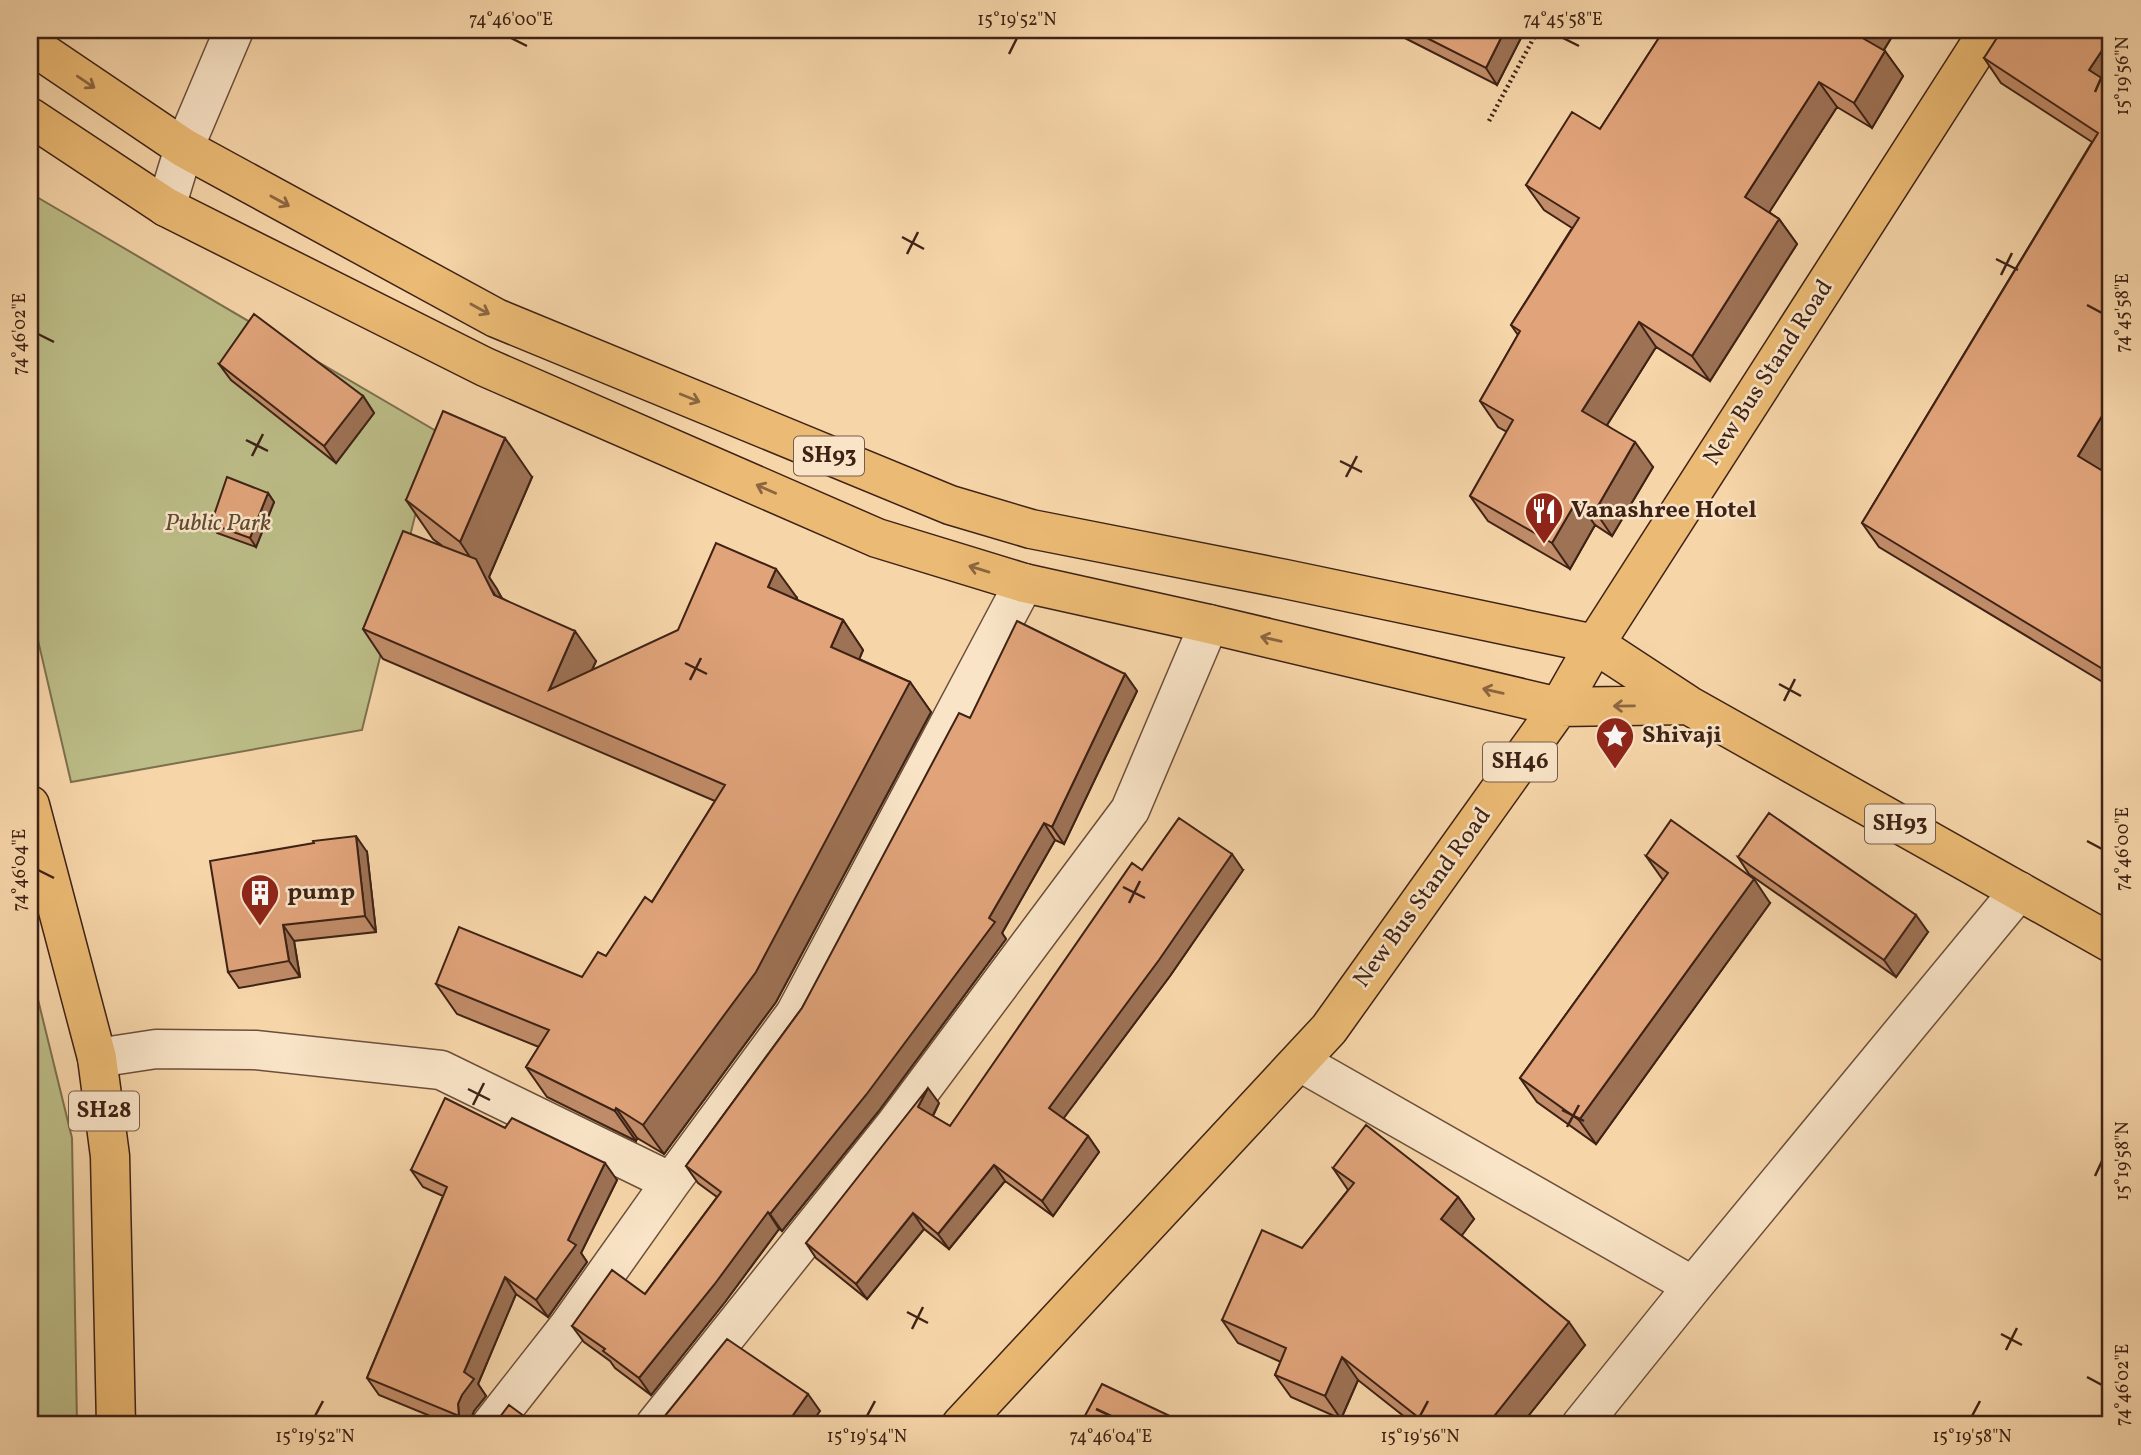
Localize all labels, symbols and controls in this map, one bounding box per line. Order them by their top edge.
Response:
text: 74°46'00"E [469,8,553,33]
text: 15°19'52"N [977,8,1057,33]
text: 74°45'58"E [1523,8,1603,33]
text: 15°19'56"N [2111,36,2136,116]
one-way arrow [76,75,95,90]
one-way arrow [270,194,290,208]
street label: New Bus Stand Road [1696,273,1842,473]
text: 74°45'58"E [2111,273,2136,353]
text: 74°46'02"E [8,293,33,375]
one-way arrow [470,302,490,316]
one-way arrow [678,392,700,405]
road number: SH93 [794,436,864,476]
one-way arrow [756,482,777,495]
restaurant icon: Vanashree Hotel [1523,490,1565,545]
place label: Vanashree Hotel [1571,494,1757,528]
park label: Public Park [165,507,271,541]
one-way arrow [968,562,990,574]
one-way arrow [1261,632,1283,645]
one-way arrow [1482,684,1505,697]
one-way arrow [1613,699,1636,713]
place icon: Shivaji [1594,715,1636,770]
place label: Shivaji [1642,719,1722,753]
road number: SH46 [1483,742,1557,782]
street label: New Bus Stand Road [1346,801,1500,995]
road number: SH93 [1865,804,1935,844]
text: 74°46'00"E [2111,807,2136,891]
text: 74°46'04"E [8,828,33,911]
building icon: pump [239,872,281,927]
place label: pump [287,876,355,910]
road number: SH28 [69,1092,139,1130]
text: 15°19'58"N [2111,1121,2136,1201]
text: 74°46'02"E [2111,1344,2136,1426]
text: 15°19'52"N [275,1425,355,1450]
text: 15°19'54"N [827,1425,907,1450]
text: 74°46'04"E [1070,1425,1153,1450]
text: 15°19'56"N [1380,1425,1460,1450]
text: 15°19'58"N [1932,1425,2012,1450]

